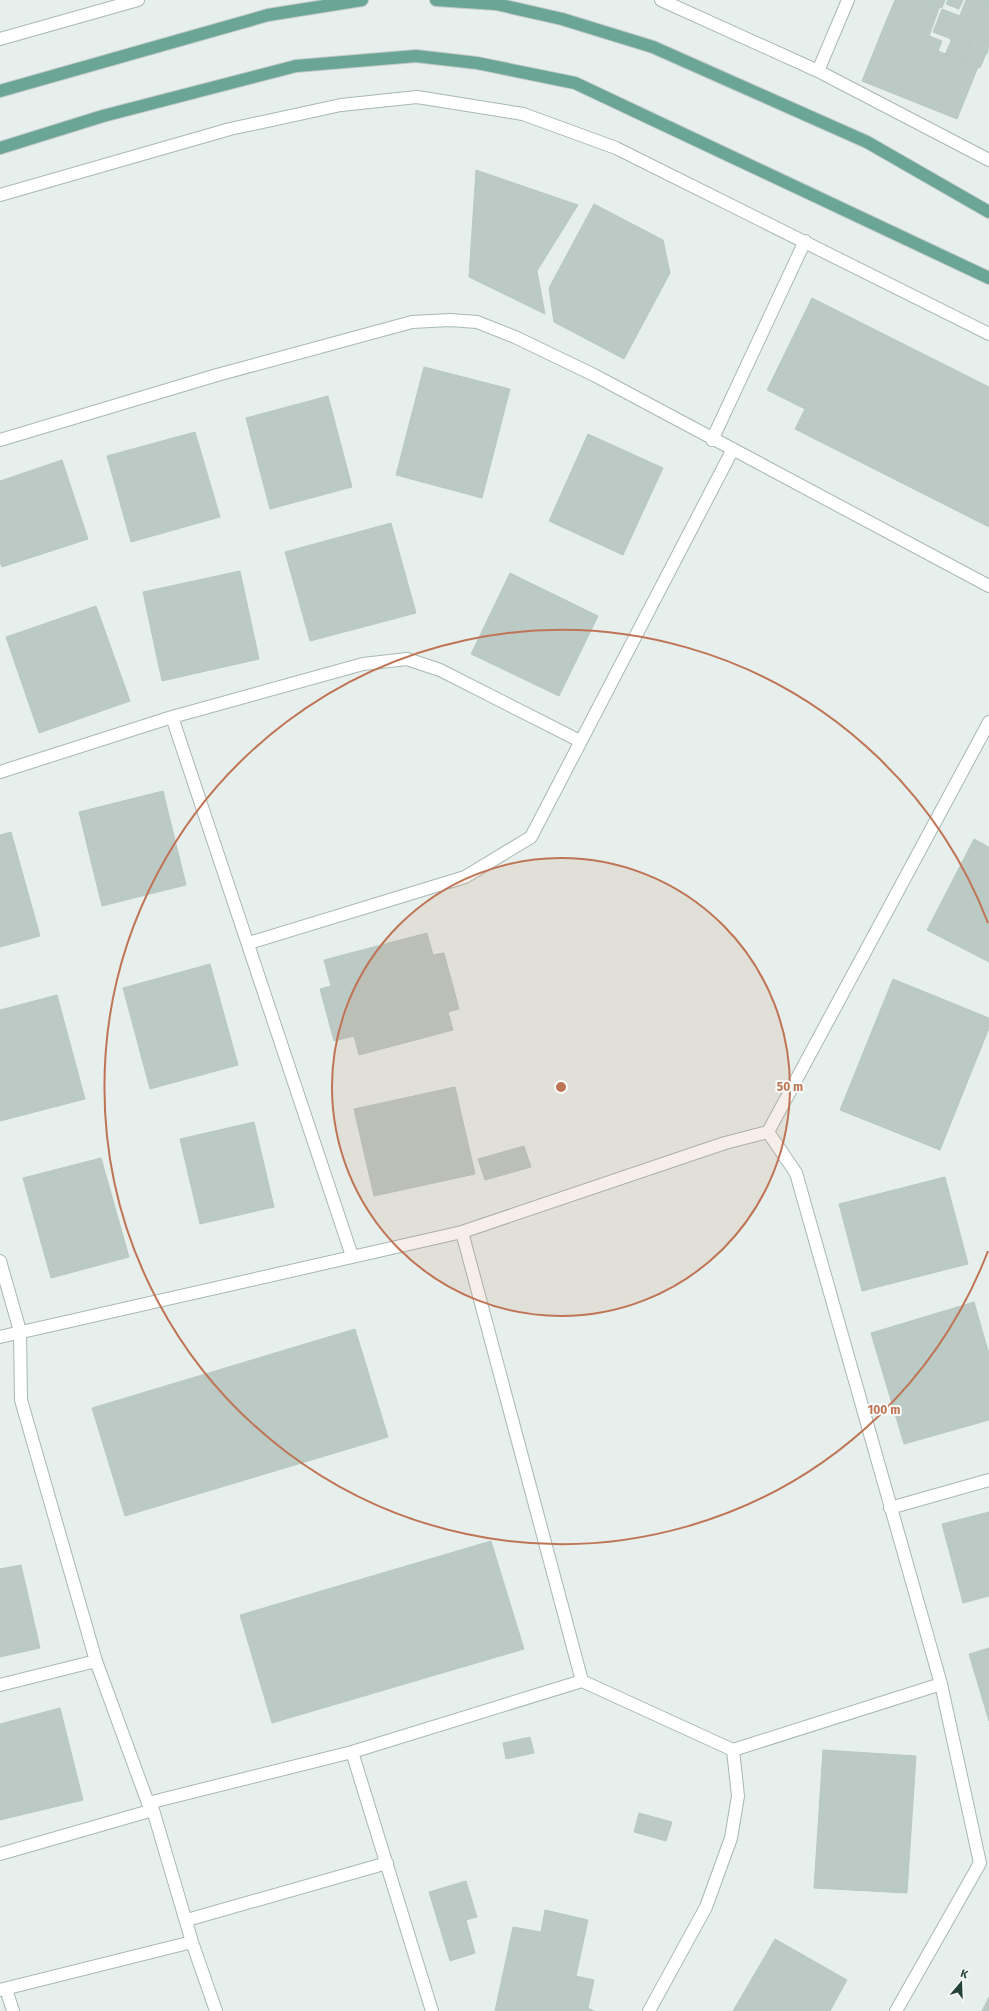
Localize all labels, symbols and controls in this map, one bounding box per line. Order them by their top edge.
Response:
centre of rings [554,1080,568,1094]
text: 50 m [777,1080,803,1094]
text: 100 m [868,1403,900,1417]
north arrow [941,1963,981,2003]
text: K [959,1967,970,1982]

